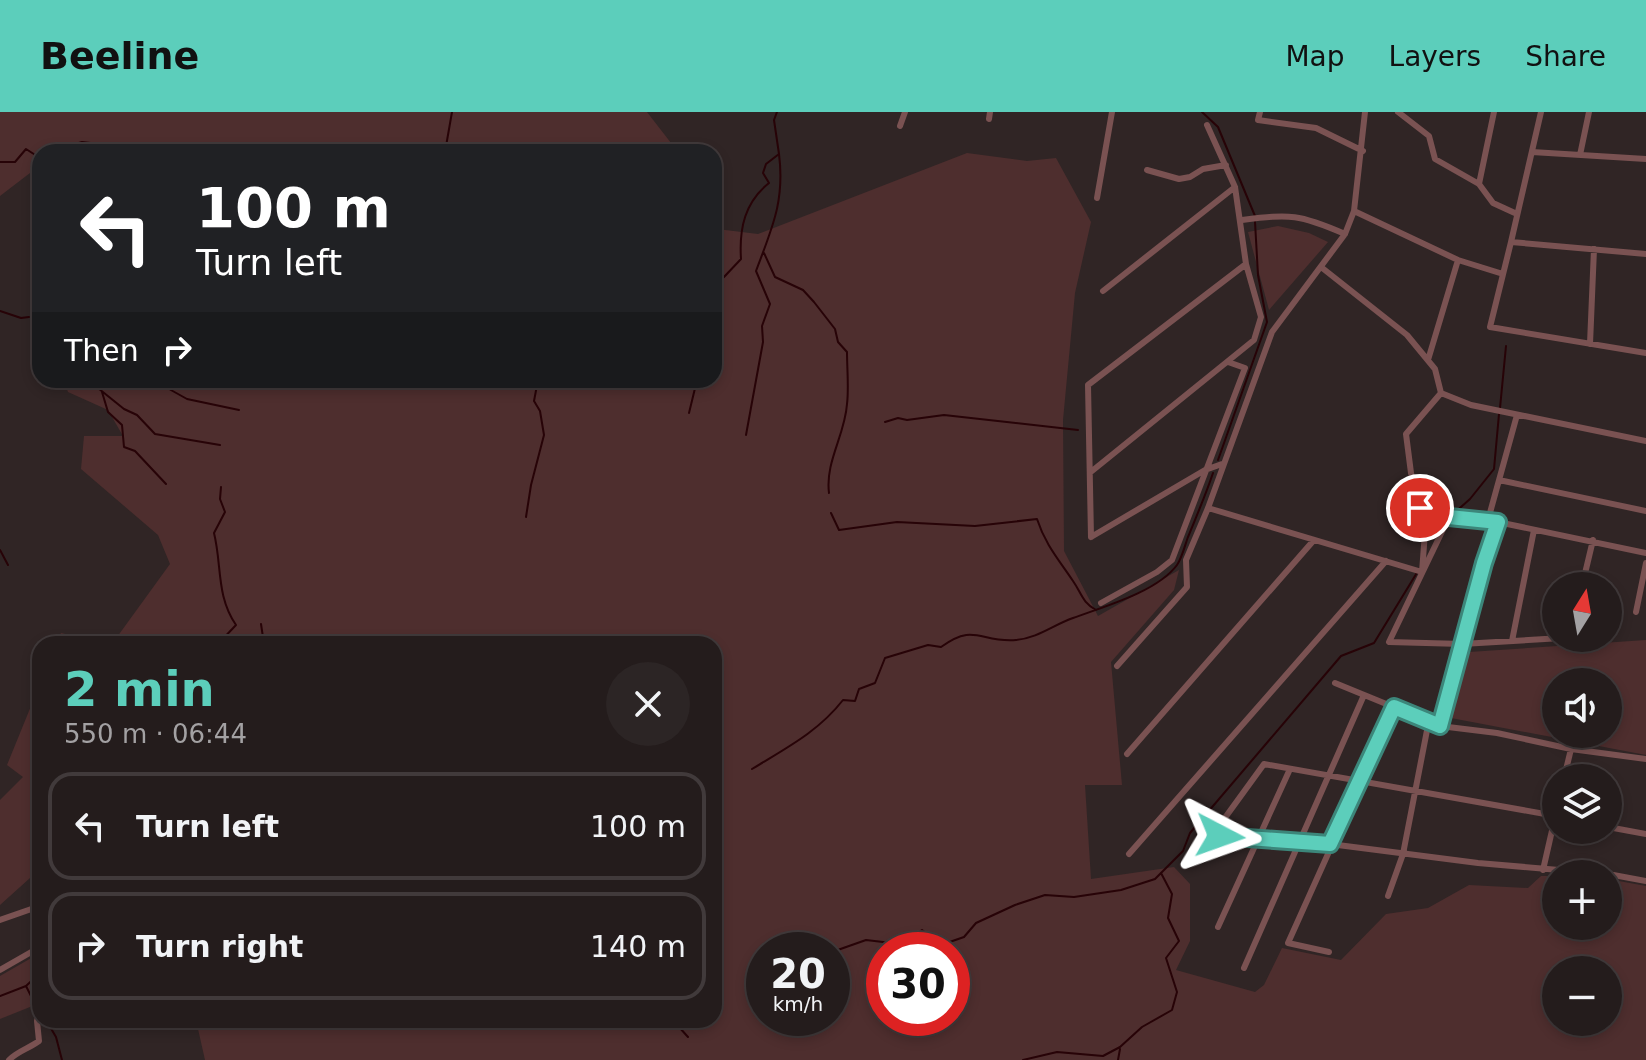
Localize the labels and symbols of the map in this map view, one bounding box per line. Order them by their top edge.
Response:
pin [1386,474,1454,542]
north arrow [1542,572,1622,652]
position arrow [1178,794,1262,878]
speed limit sign: 30 [866,932,970,1036]

